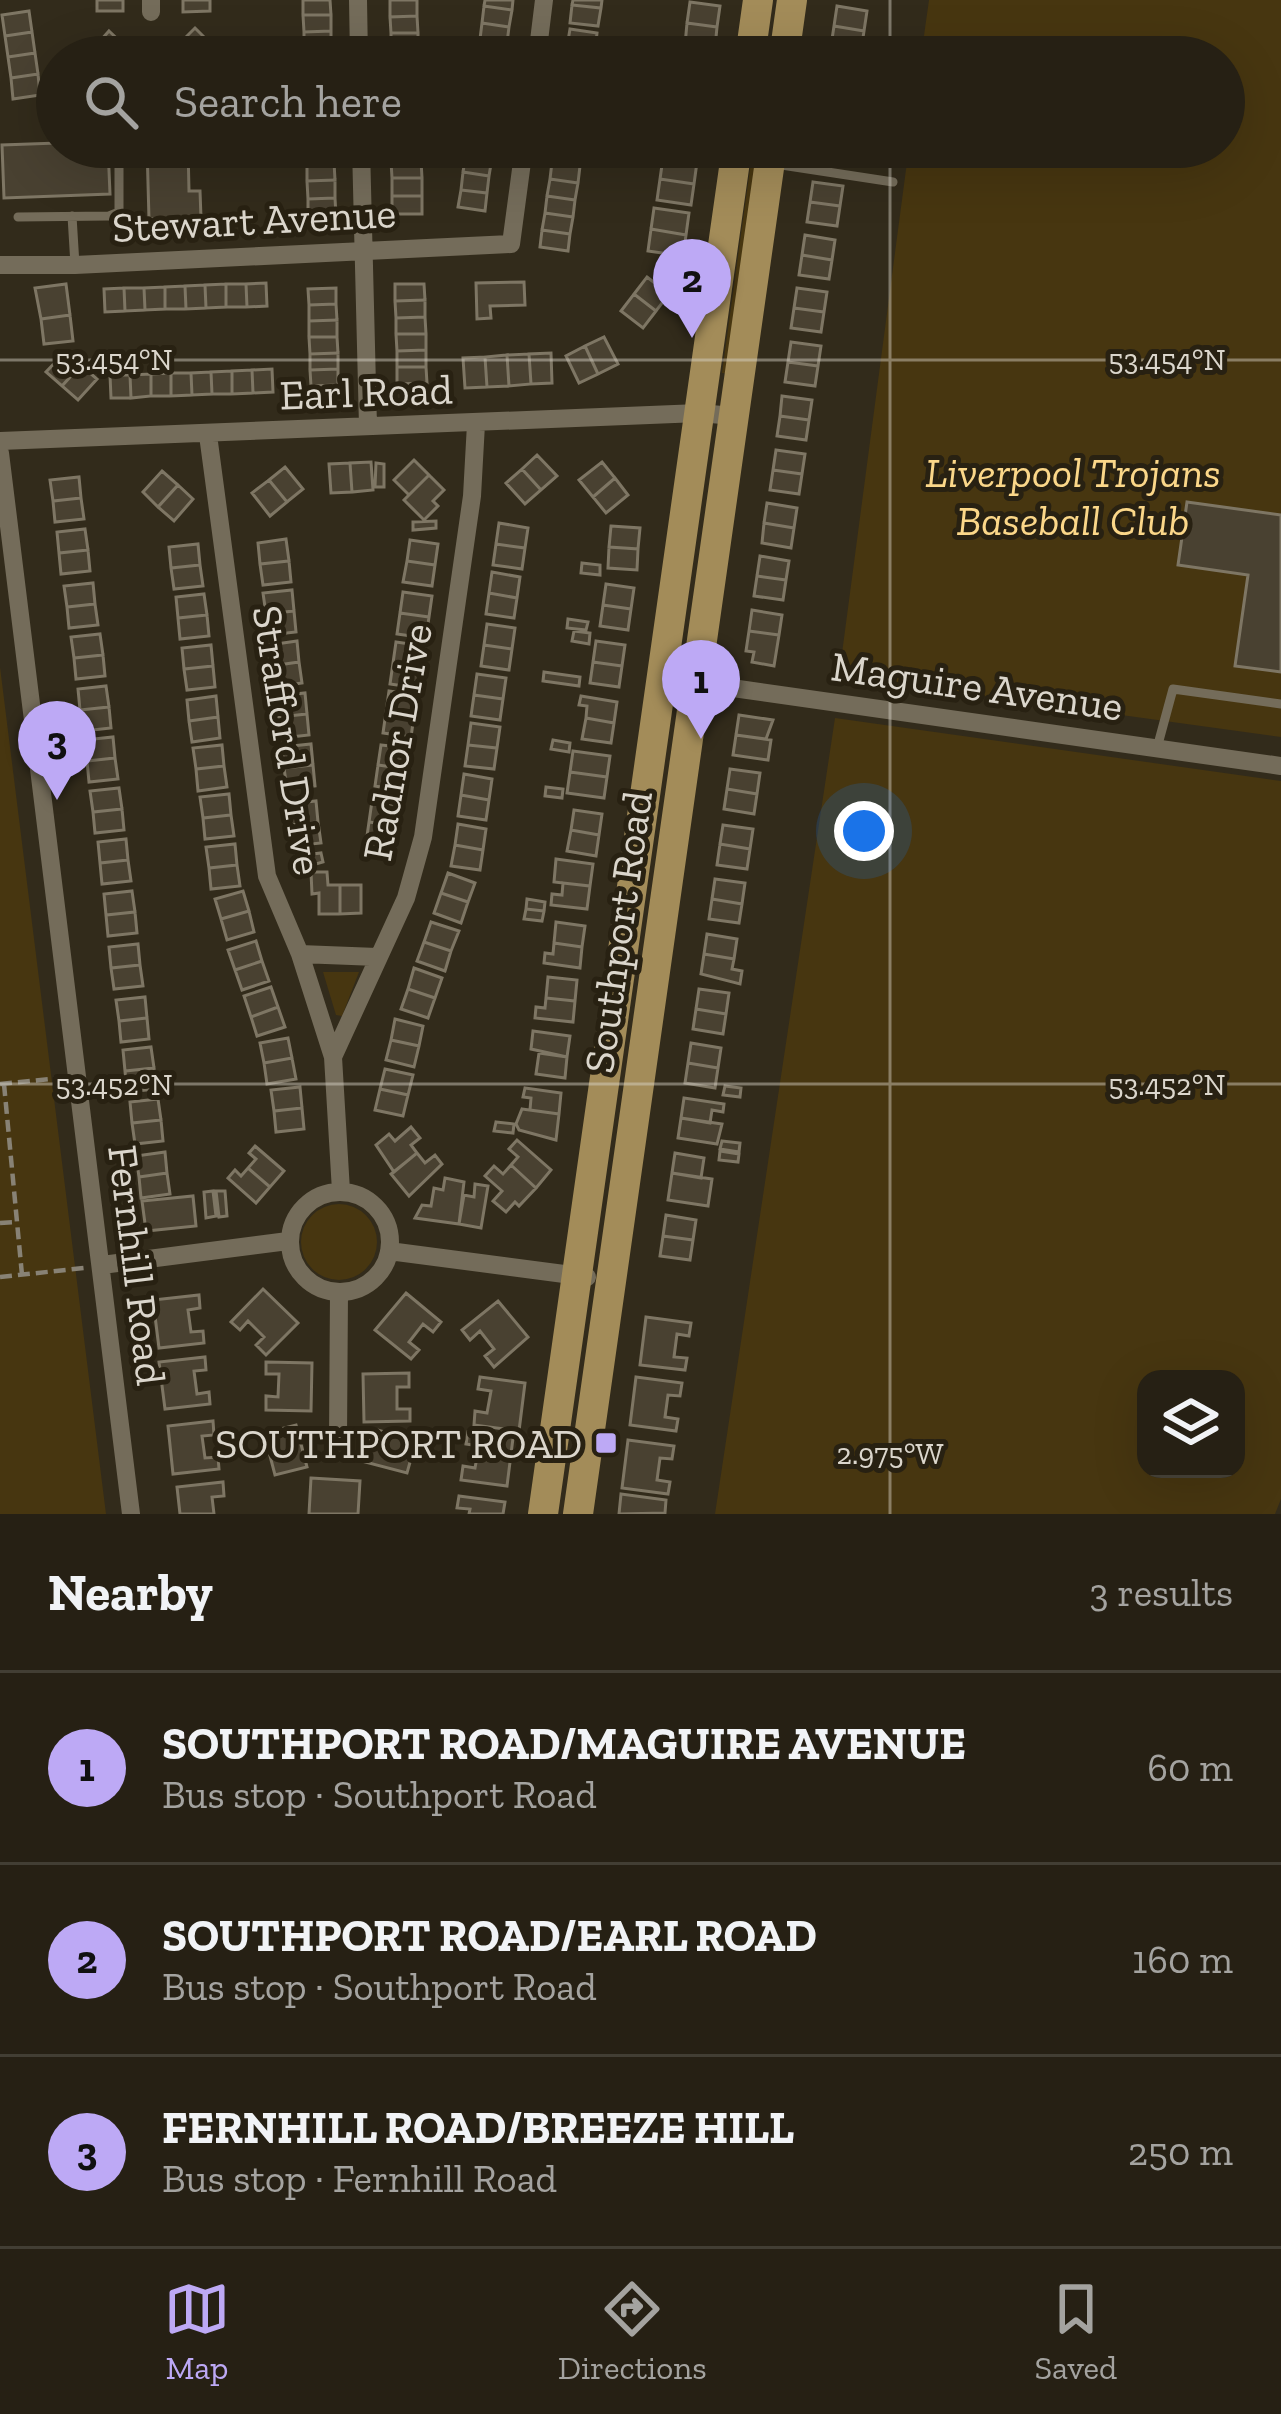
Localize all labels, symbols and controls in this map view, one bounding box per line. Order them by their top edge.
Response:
search box [36,36,1245,168]
icon: search [78,69,144,135]
text: Search here [174,75,402,129]
street label: Stewart Avenue [111,187,397,253]
pin: 2 [653,239,731,338]
text: 53.454°N [55,342,173,378]
text: 53.454°N [1108,342,1226,378]
street label: Earl Road [278,363,454,421]
park label: Liverpool Trojans Baseball Club [925,447,1221,546]
street label: Strafford Drive [242,602,334,878]
street label: Radnor Drive [351,619,443,865]
pin: 1 [662,640,740,739]
street label: Maguire Avenue [828,640,1126,732]
pin: 3 [18,701,96,800]
street label: Southport Road [573,788,663,1076]
your location [834,801,894,861]
text: 53.452°N [55,1067,173,1103]
text: 53.452°N [1108,1067,1226,1103]
street label: Fernhill Road [97,1142,177,1388]
map controls [1137,1370,1245,1478]
button: layers [1137,1370,1245,1478]
place label: SOUTHPORT ROAD [215,1418,582,1469]
marker: SOUTHPORT ROAD [593,1430,619,1456]
text: 2.975°W [836,1436,944,1472]
text: Nearby [48,1562,213,1623]
text: 3 results [1089,1569,1233,1616]
text: SOUTHPORT ROAD/MAGUIRE AVENUE [162,1717,966,1771]
text: 1 [79,1744,95,1791]
text: 60 m [1147,1744,1233,1791]
text: Bus stop · Southport Road [162,1771,597,1818]
text: SOUTHPORT ROAD/EARL ROAD [162,1909,817,1963]
text: 2 [77,1936,97,1983]
text: 160 m [1132,1936,1233,1983]
text: Bus stop · Southport Road [162,1963,597,2010]
text: FERNHILL ROAD/BREEZE HILL [162,2101,794,2155]
text: 3 [77,2128,97,2175]
text: 250 m [1128,2128,1233,2175]
text: Bus stop · Fernhill Road [162,2155,557,2202]
tab: Map [164,2276,230,2387]
tab: Directions [558,2276,707,2387]
tab: Saved [1034,2276,1117,2387]

